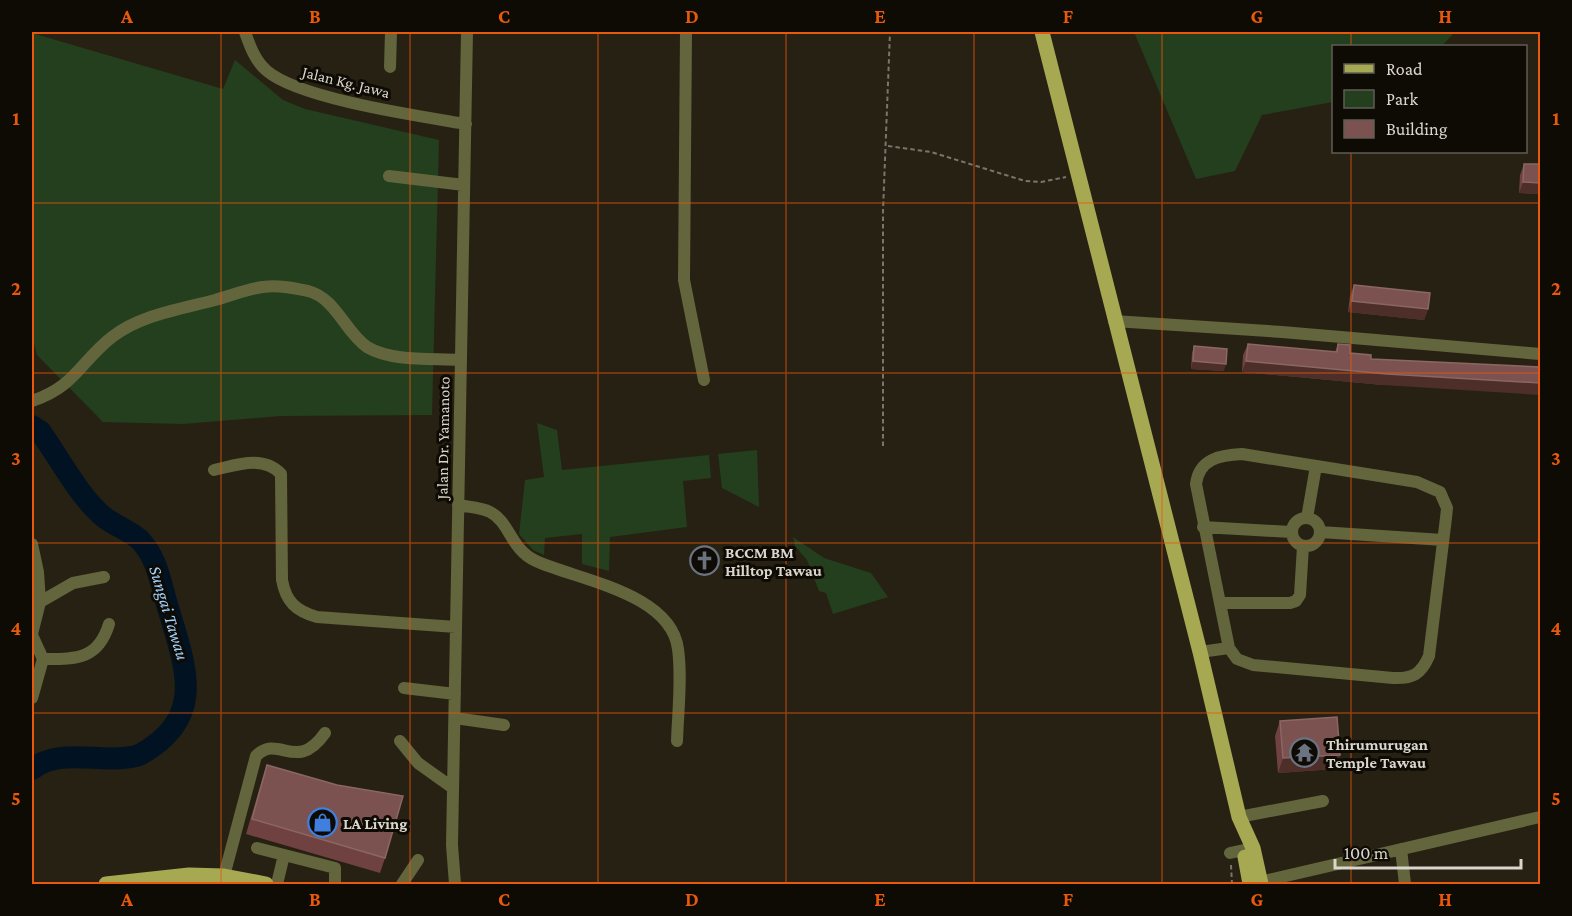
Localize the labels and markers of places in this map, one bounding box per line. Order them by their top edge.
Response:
place label: BCCM BM Hilltop Tawau [725,544,822,579]
church icon: BCCM BM Hilltop Tawau [688,545,720,577]
place label: Thirumurugan Temple Tawau [1326,736,1428,771]
temple icon: Thirumurugan Temple Tawau [1289,737,1321,769]
shop icon: LA Living [306,807,338,839]
place label: LA Living [343,815,407,832]

